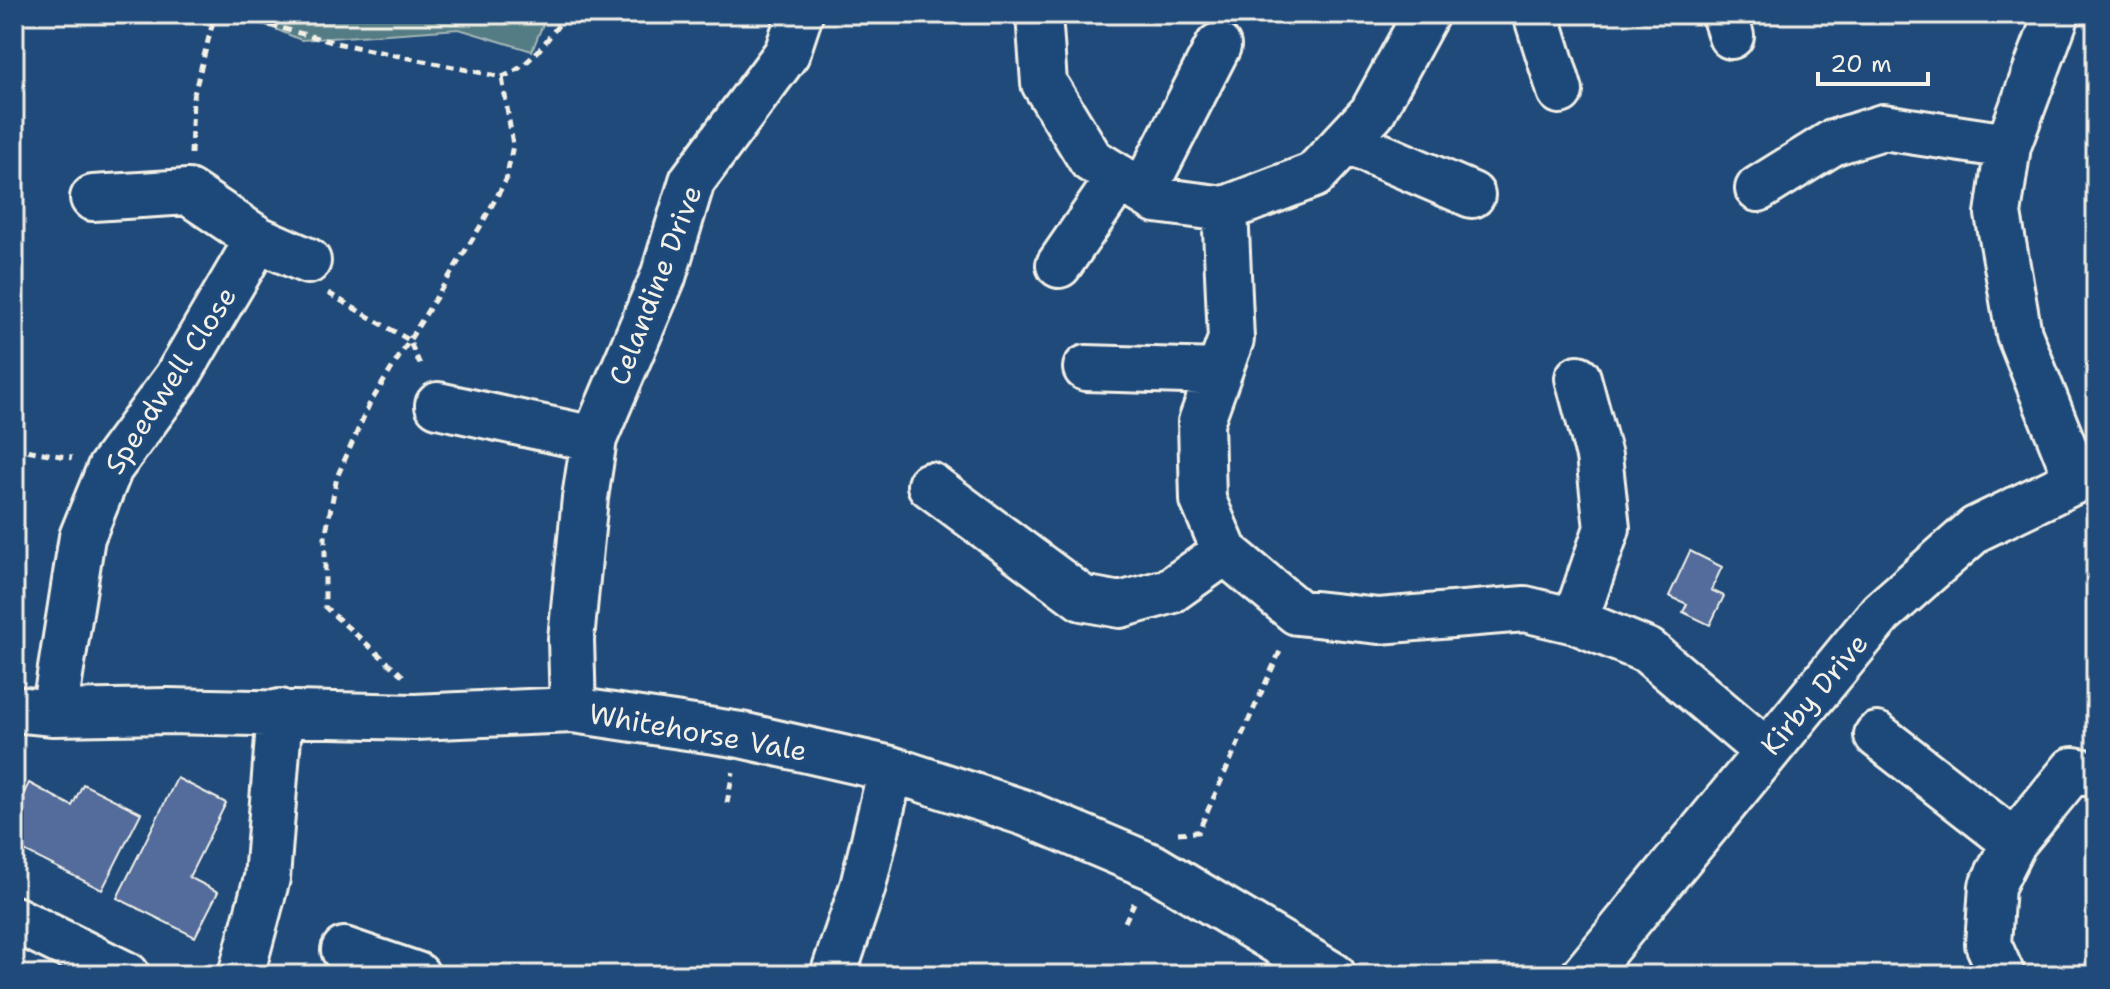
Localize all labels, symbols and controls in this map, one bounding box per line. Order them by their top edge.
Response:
scale bar [1818,36,1928,86]
text: 20 m [1830,48,1892,80]
street label: Celandine Drive [599,180,711,390]
street label: Speedwell Close [95,279,245,481]
street label: Kirby Drive [1752,625,1876,763]
street label: Whitehorse Vale [586,694,810,770]

